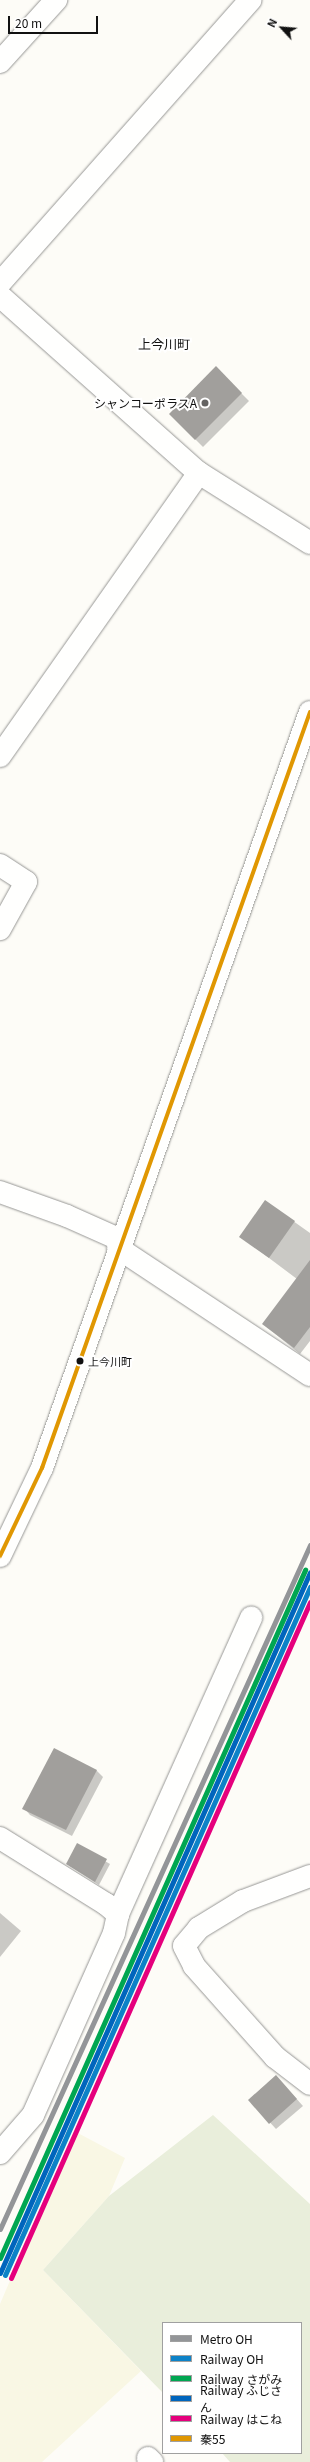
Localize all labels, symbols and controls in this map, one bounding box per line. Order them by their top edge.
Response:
scale bar [10,8,100,34]
north arrow [262,8,302,48]
text: 20 m [15,14,42,31]
text: N [262,16,280,30]
district label: 上今川町 [138,336,190,352]
place label: シャンコーポラスA [94,396,197,410]
marker: シャンコーポラスA [200,398,210,408]
place label: 上今川町 [88,1354,132,1368]
marker: 上今川町 [75,1356,85,1366]
legend [162,2322,302,2454]
text: Metro OH [200,2330,253,2347]
text: Railway OH [200,2350,264,2367]
text: Railway さがみ [200,2370,282,2387]
text: Railway ふじさん [200,2381,282,2415]
text: Railway はこね [200,2410,282,2427]
text: 秦55 [200,2430,225,2447]

